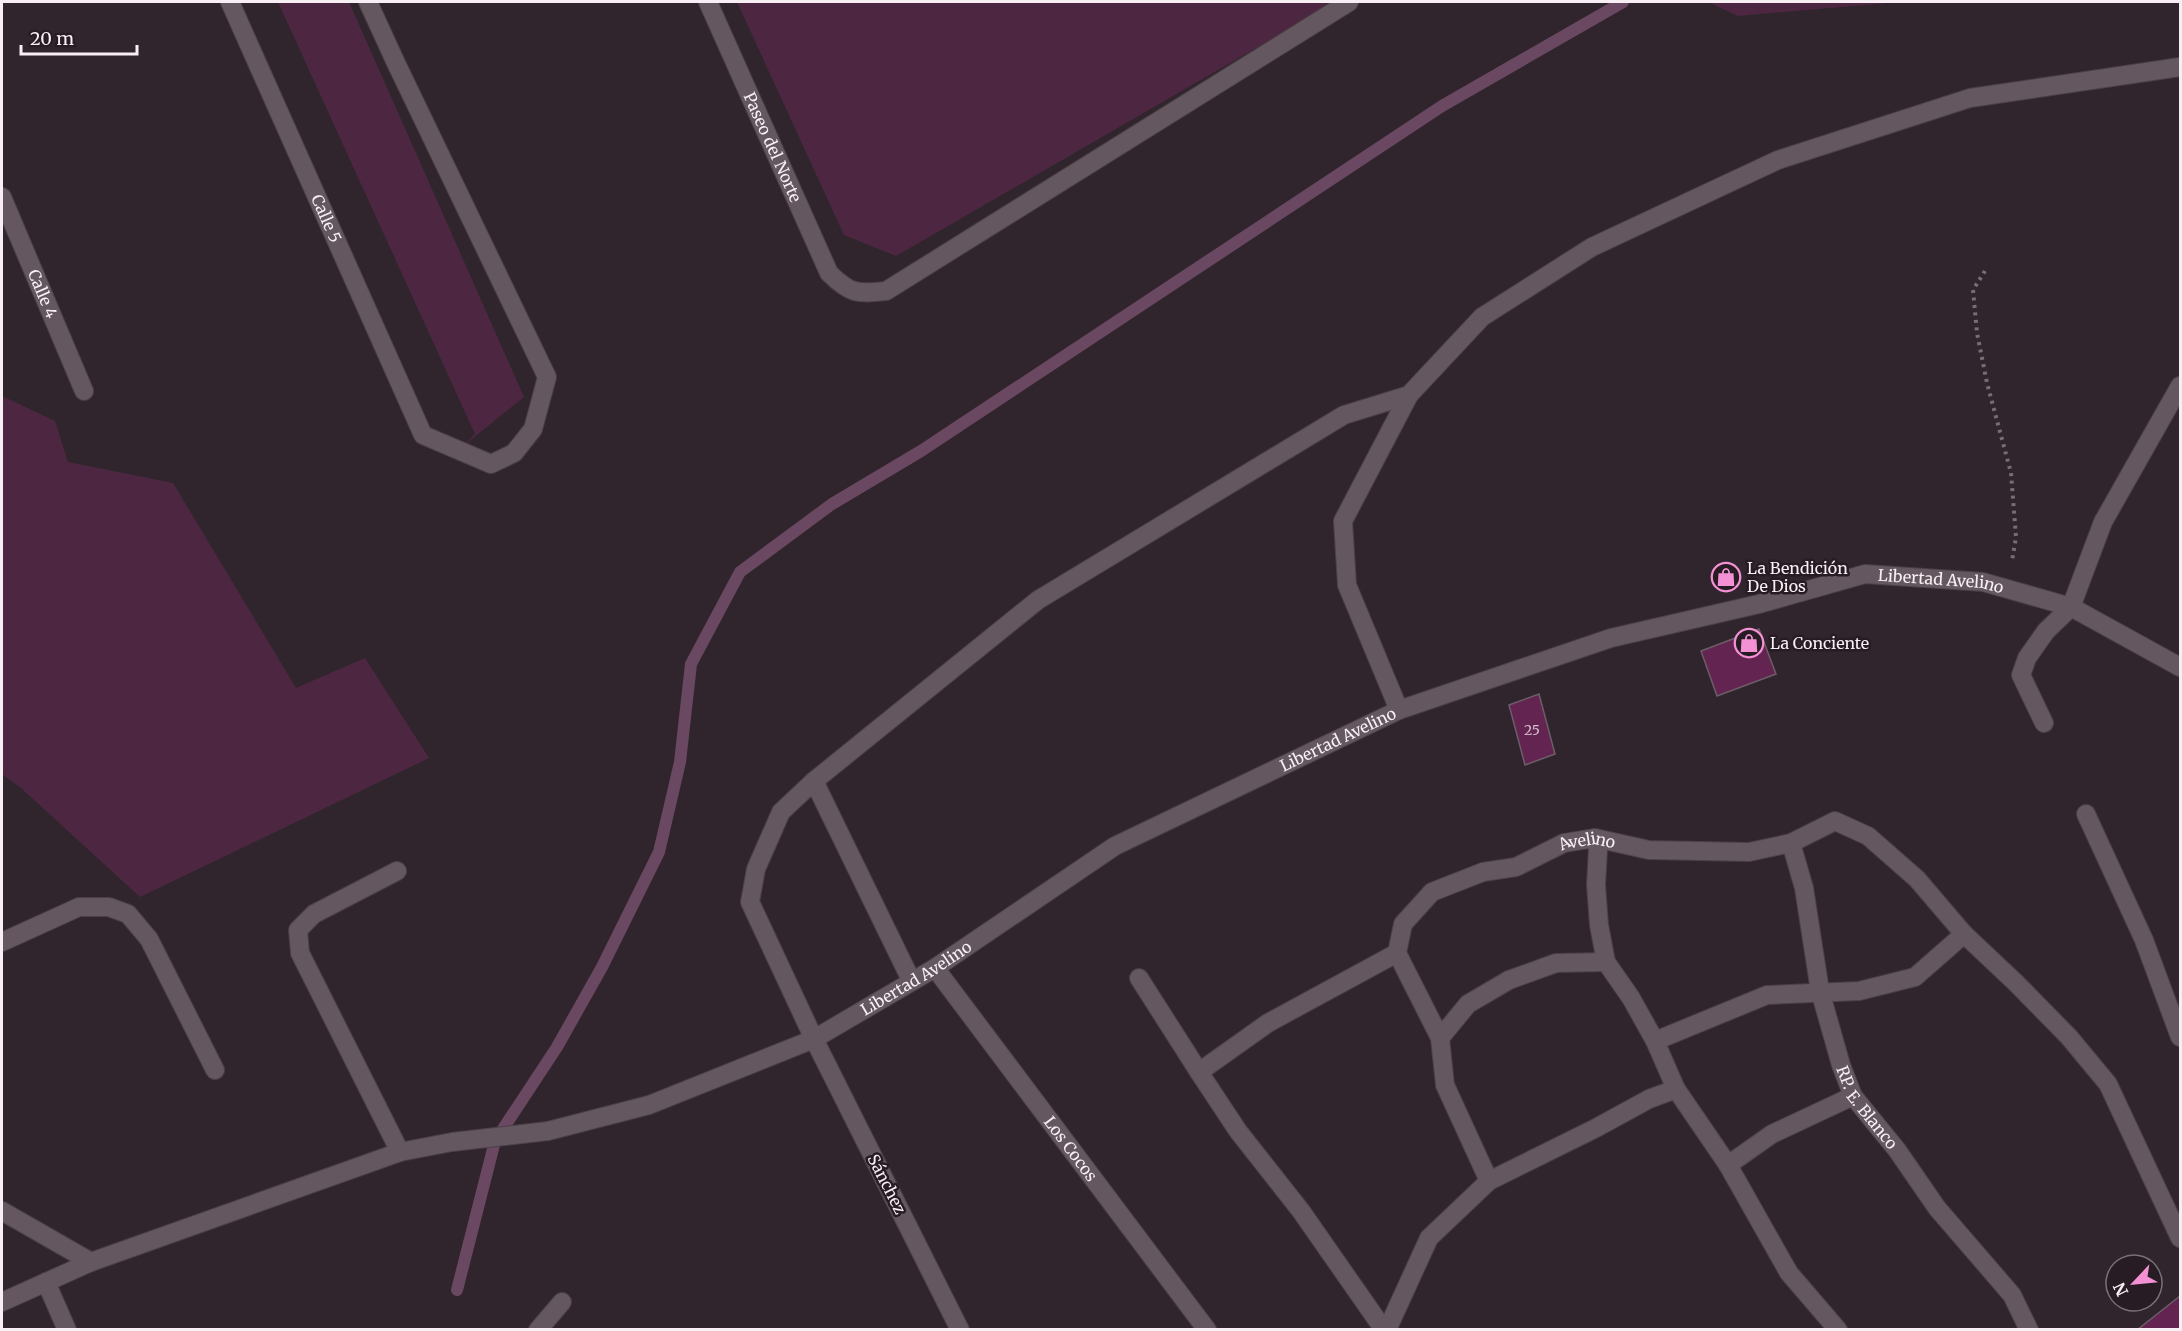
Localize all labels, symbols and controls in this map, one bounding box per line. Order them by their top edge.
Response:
scale bar [21,18,136,56]
text: 20 m [30,27,74,50]
street label: Paseo del Norte [740,89,806,205]
street label: Calle 5 [307,191,346,246]
street label: Calle 4 [24,266,62,321]
place label: La Bendición De Dios [1747,558,1848,596]
shop icon: La Bendición De Dios [1710,561,1742,593]
street label: Libertad Avelino [1877,565,2006,597]
shop icon: La Conciente [1733,627,1765,659]
place label: La Conciente [1770,633,1869,653]
street label: Libertad Avelino [1277,703,1399,776]
house number: 25 [1524,721,1540,739]
street label: Avelino [1554,828,1617,855]
street label: Libertad Avelino [857,936,975,1019]
street label: RP. E. Blanco [1832,1063,1902,1153]
street label: Los Cocos [1040,1112,1102,1185]
street label: Sánchez [863,1151,911,1217]
north arrow [2104,1253,2164,1313]
text: N [2109,1279,2132,1300]

